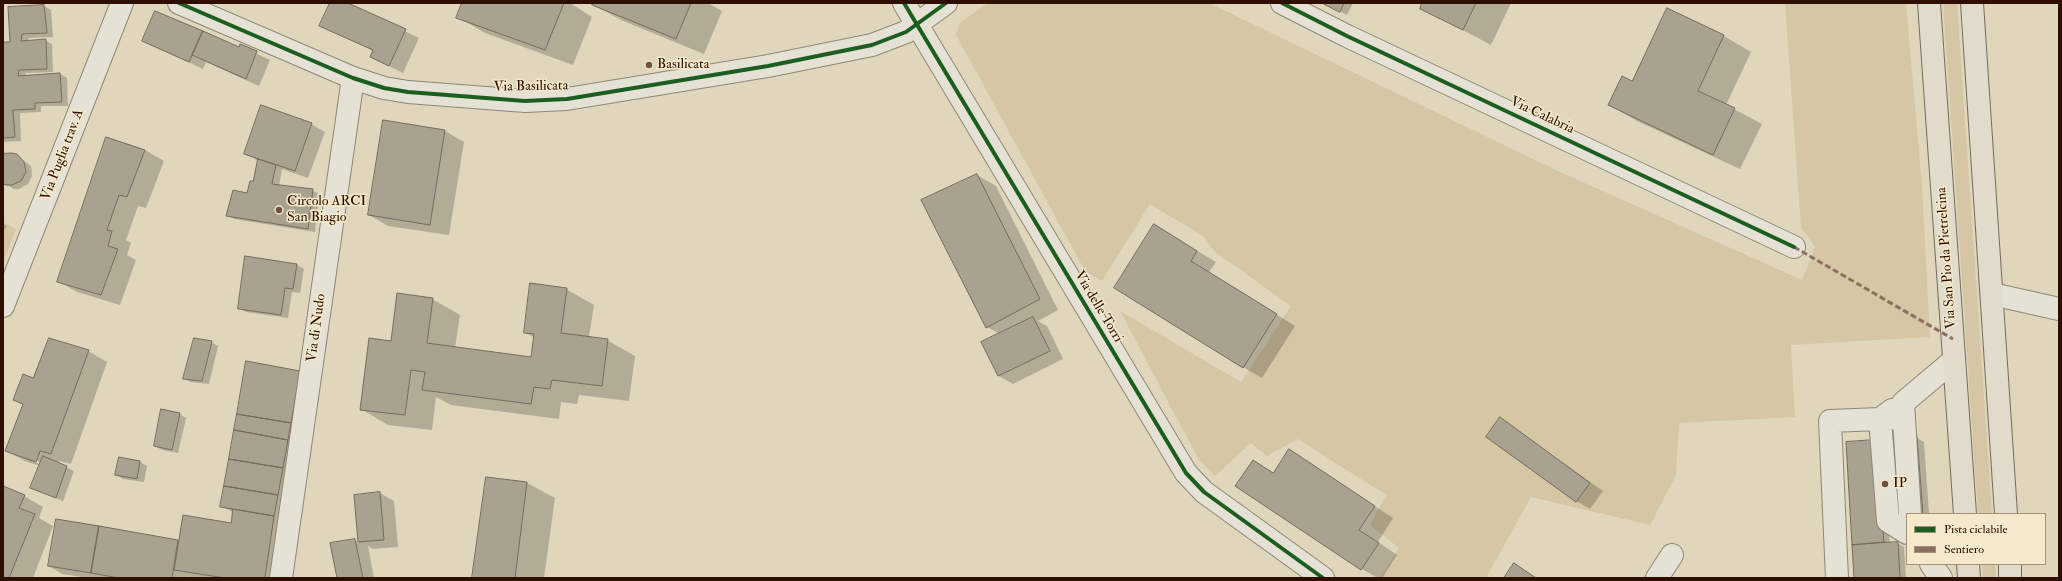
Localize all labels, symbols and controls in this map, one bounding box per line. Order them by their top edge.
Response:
place label: Basilicata [657,57,709,73]
marker: Basilicata [644,60,654,70]
street label: Via Basilicata [494,78,568,96]
street label: Via Calabria [1507,94,1577,138]
street label: Via Puglia trav. A [38,107,88,203]
street label: Via San Pio da Pietrelcina [1934,187,1960,329]
place label: Circolo ARCI San Biagio [287,194,366,226]
marker: Circolo ARCI San Biagio [274,205,284,215]
street label: Via delle Torri [1070,268,1126,346]
street label: Via di Nudo [304,293,330,363]
place label: IP [1893,476,1907,492]
marker: IP [1880,479,1890,489]
legend [1906,513,2046,565]
text: Pista ciclabile [1944,522,2008,537]
text: Sentiero [1944,542,1984,557]

